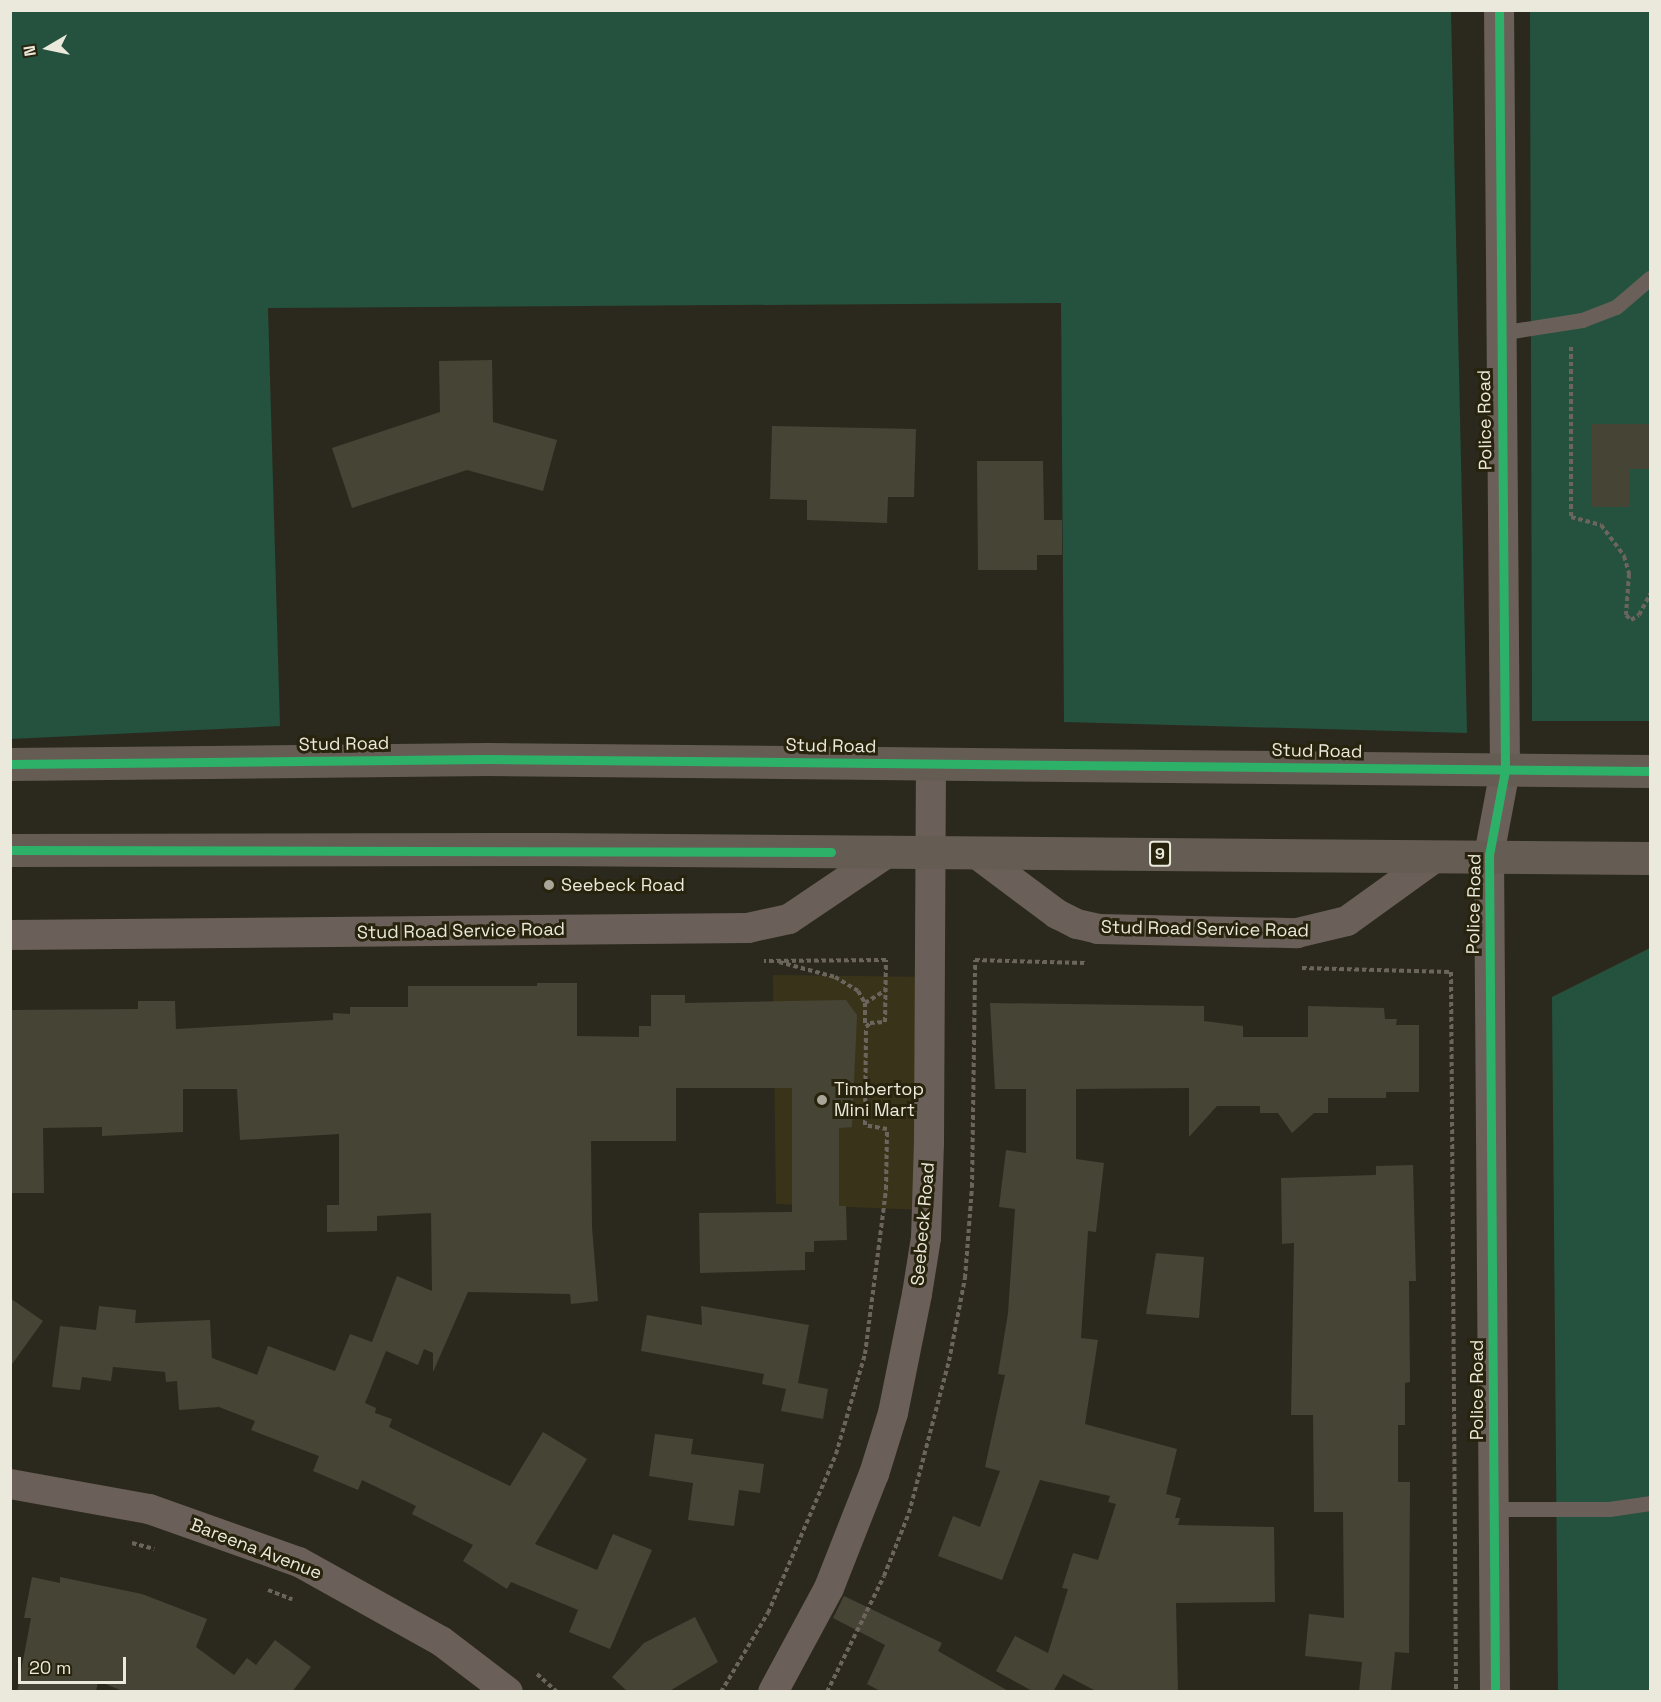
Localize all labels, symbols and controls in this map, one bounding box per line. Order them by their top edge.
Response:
north arrow [18,18,78,78]
text: N [19,44,41,58]
street label: Police Road [1473,369,1497,471]
street label: Stud Road [298,732,390,756]
street label: Stud Road [785,734,877,758]
street label: Stud Road [1271,739,1363,763]
road number: 9 [1148,841,1172,867]
street label: Police Road [1462,853,1486,955]
place label: Seebeck Road [561,874,685,896]
marker: Seebeck Road [542,878,556,892]
street label: Stud Road Service Road [1101,916,1309,942]
street label: Stud Road Service Road [357,918,565,944]
place label: Timbertop Mini Mart [834,1079,924,1122]
marker: Timbertop Mini Mart [815,1093,829,1107]
street label: Seebeck Road [907,1161,939,1287]
street label: Police Road [1466,1340,1488,1440]
street label: Bareena Avenue [187,1514,325,1584]
scale bar [21,1645,129,1683]
text: 20 m [29,1656,72,1679]

